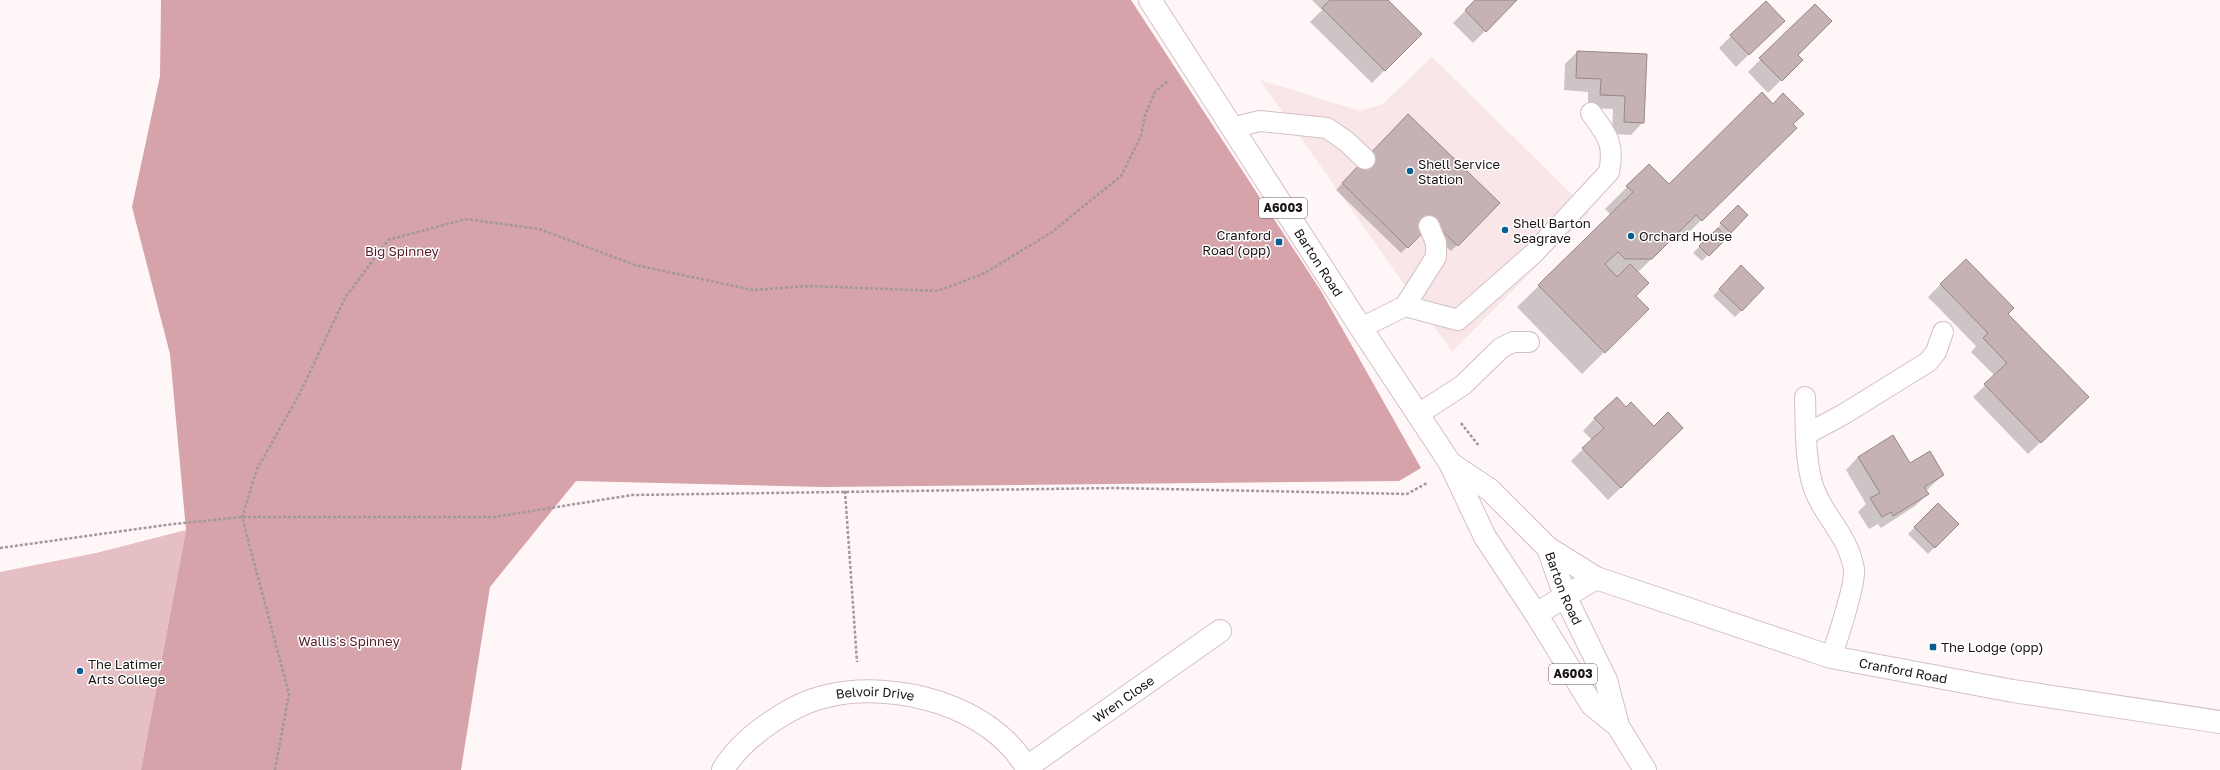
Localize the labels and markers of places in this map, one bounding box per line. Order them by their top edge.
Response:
place label: Shell Service Station [1418,156,1500,187]
marker: Shell Service Station [1405,166,1415,176]
place label: Shell Barton Seagrave [1513,215,1591,246]
marker: Shell Barton Seagrave [1500,225,1510,235]
place label: Cranford Road (opp) [1202,227,1271,258]
place label: Orchard House [1639,228,1732,244]
marker: Orchard House [1626,231,1636,241]
marker: Cranford Road (opp) [1274,237,1284,247]
place label: The Lodge (opp) [1941,639,2043,655]
marker: The Lodge (opp) [1928,642,1938,652]
place label: The Latimer Arts College [88,656,165,687]
marker: The Latimer Arts College [75,666,85,676]

